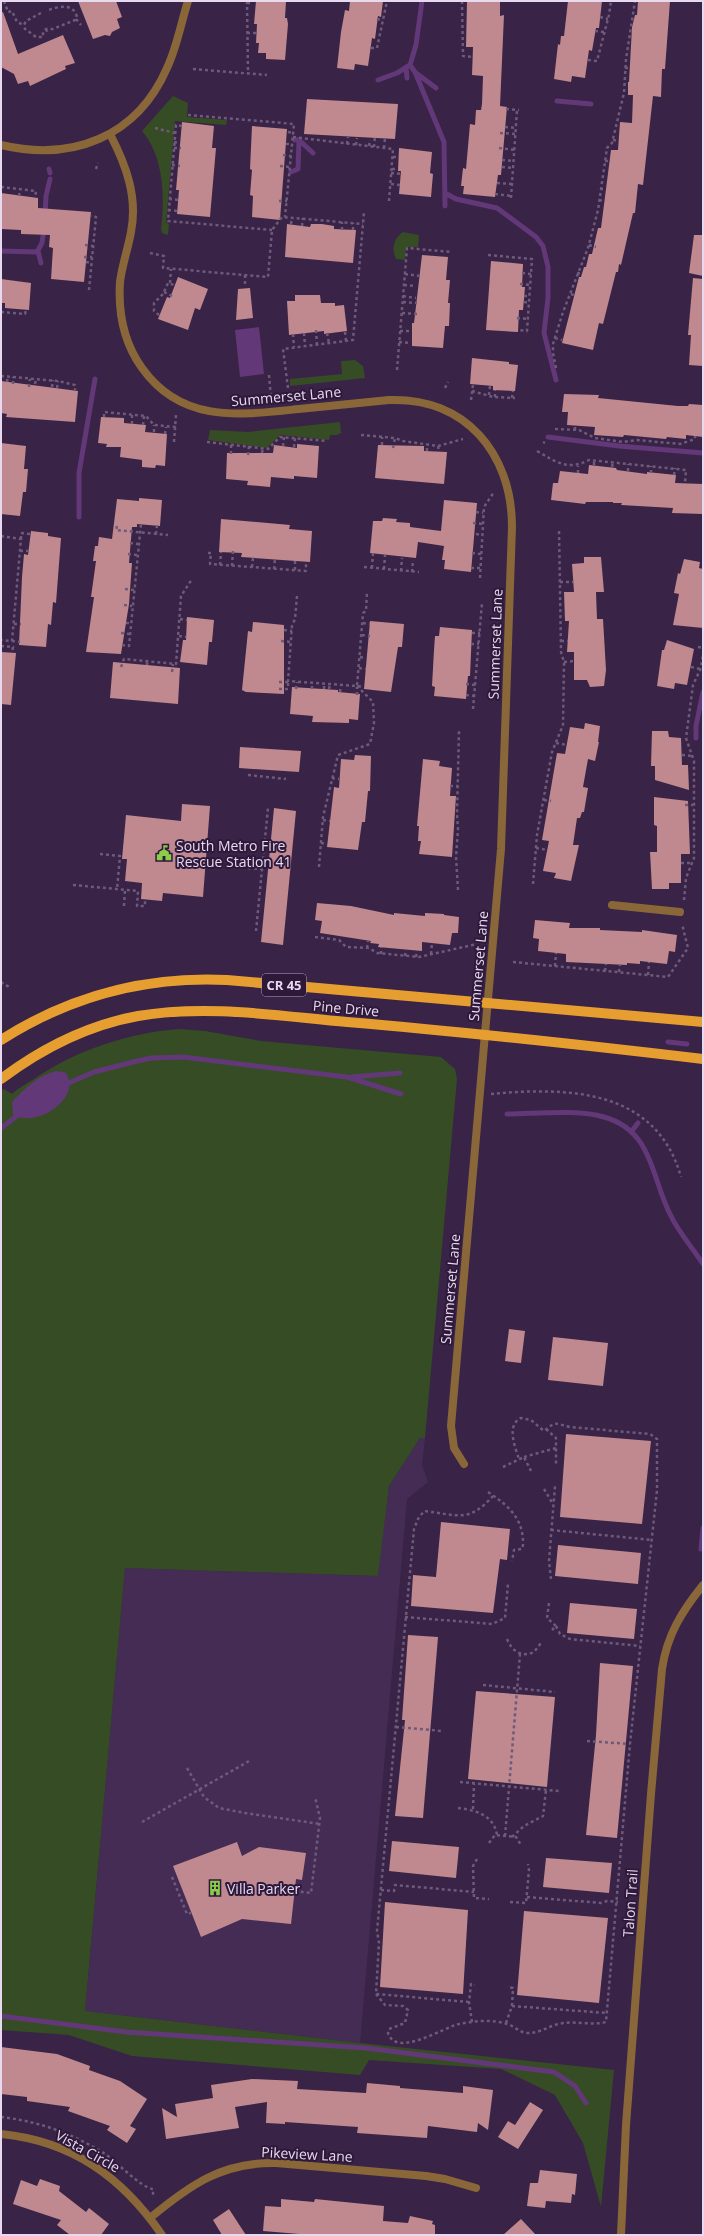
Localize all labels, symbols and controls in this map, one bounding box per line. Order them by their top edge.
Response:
street label: Summerset Lane [230,382,342,410]
street label: Summerset Lane [484,588,506,700]
place label: South Metro Fire Rescue Station 41 [176,836,292,871]
public building icon: South Metro Fire Rescue Station 41 [155,844,173,862]
street label: Summerset Lane [464,910,492,1022]
road number: CR 45 [262,974,306,996]
street label: Pine Drive [312,996,380,1020]
street label: Summerset Lane [436,1233,464,1345]
street label: Talon Trail [618,1868,642,1938]
building icon: Villa Parker [206,1879,224,1897]
place label: Villa Parker [227,1879,301,1898]
street label: Vista Circle [52,2125,124,2177]
street label: Pikeview Lane [261,2142,353,2166]

